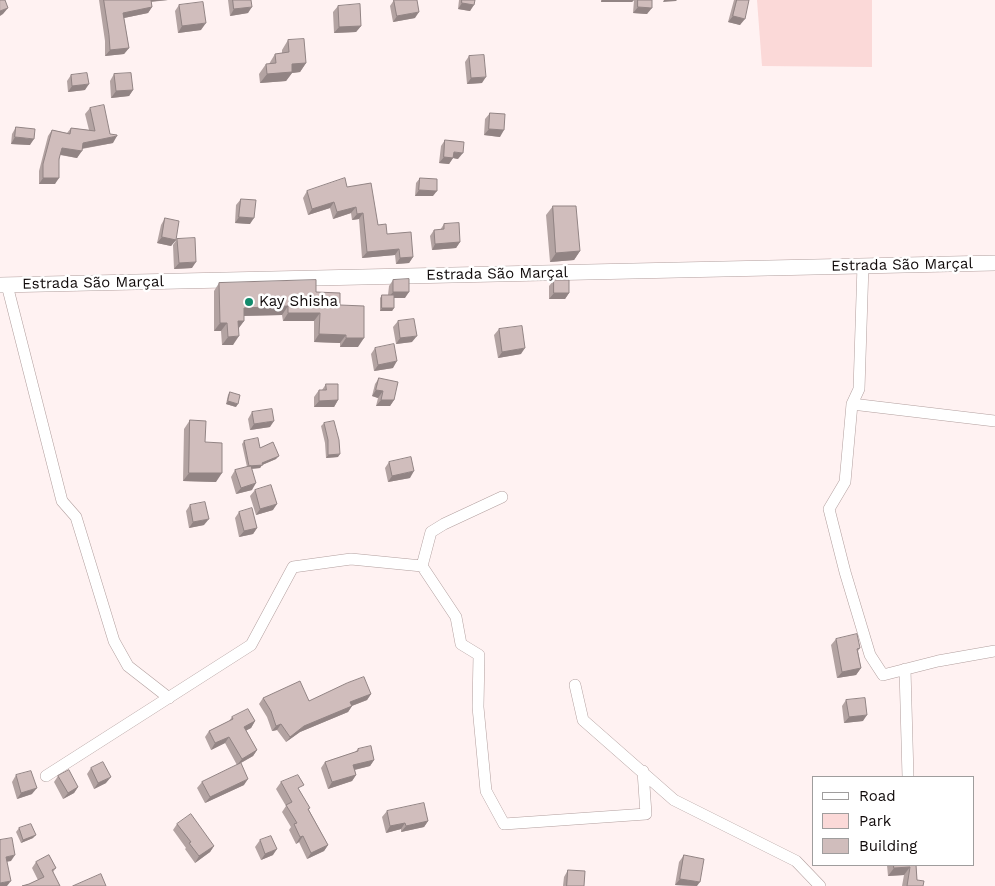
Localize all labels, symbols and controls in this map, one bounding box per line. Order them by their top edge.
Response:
street label: Estrada São Marçal [831,255,973,275]
street label: Estrada São Marçal [426,264,568,284]
street label: Estrada São Marçal [22,273,164,293]
place label: Kay Shisha [259,293,338,311]
marker: Kay Shisha [243,296,255,308]
legend [812,776,975,866]
text: Road [859,787,896,805]
text: Park [859,812,891,830]
text: Building [859,837,917,855]

